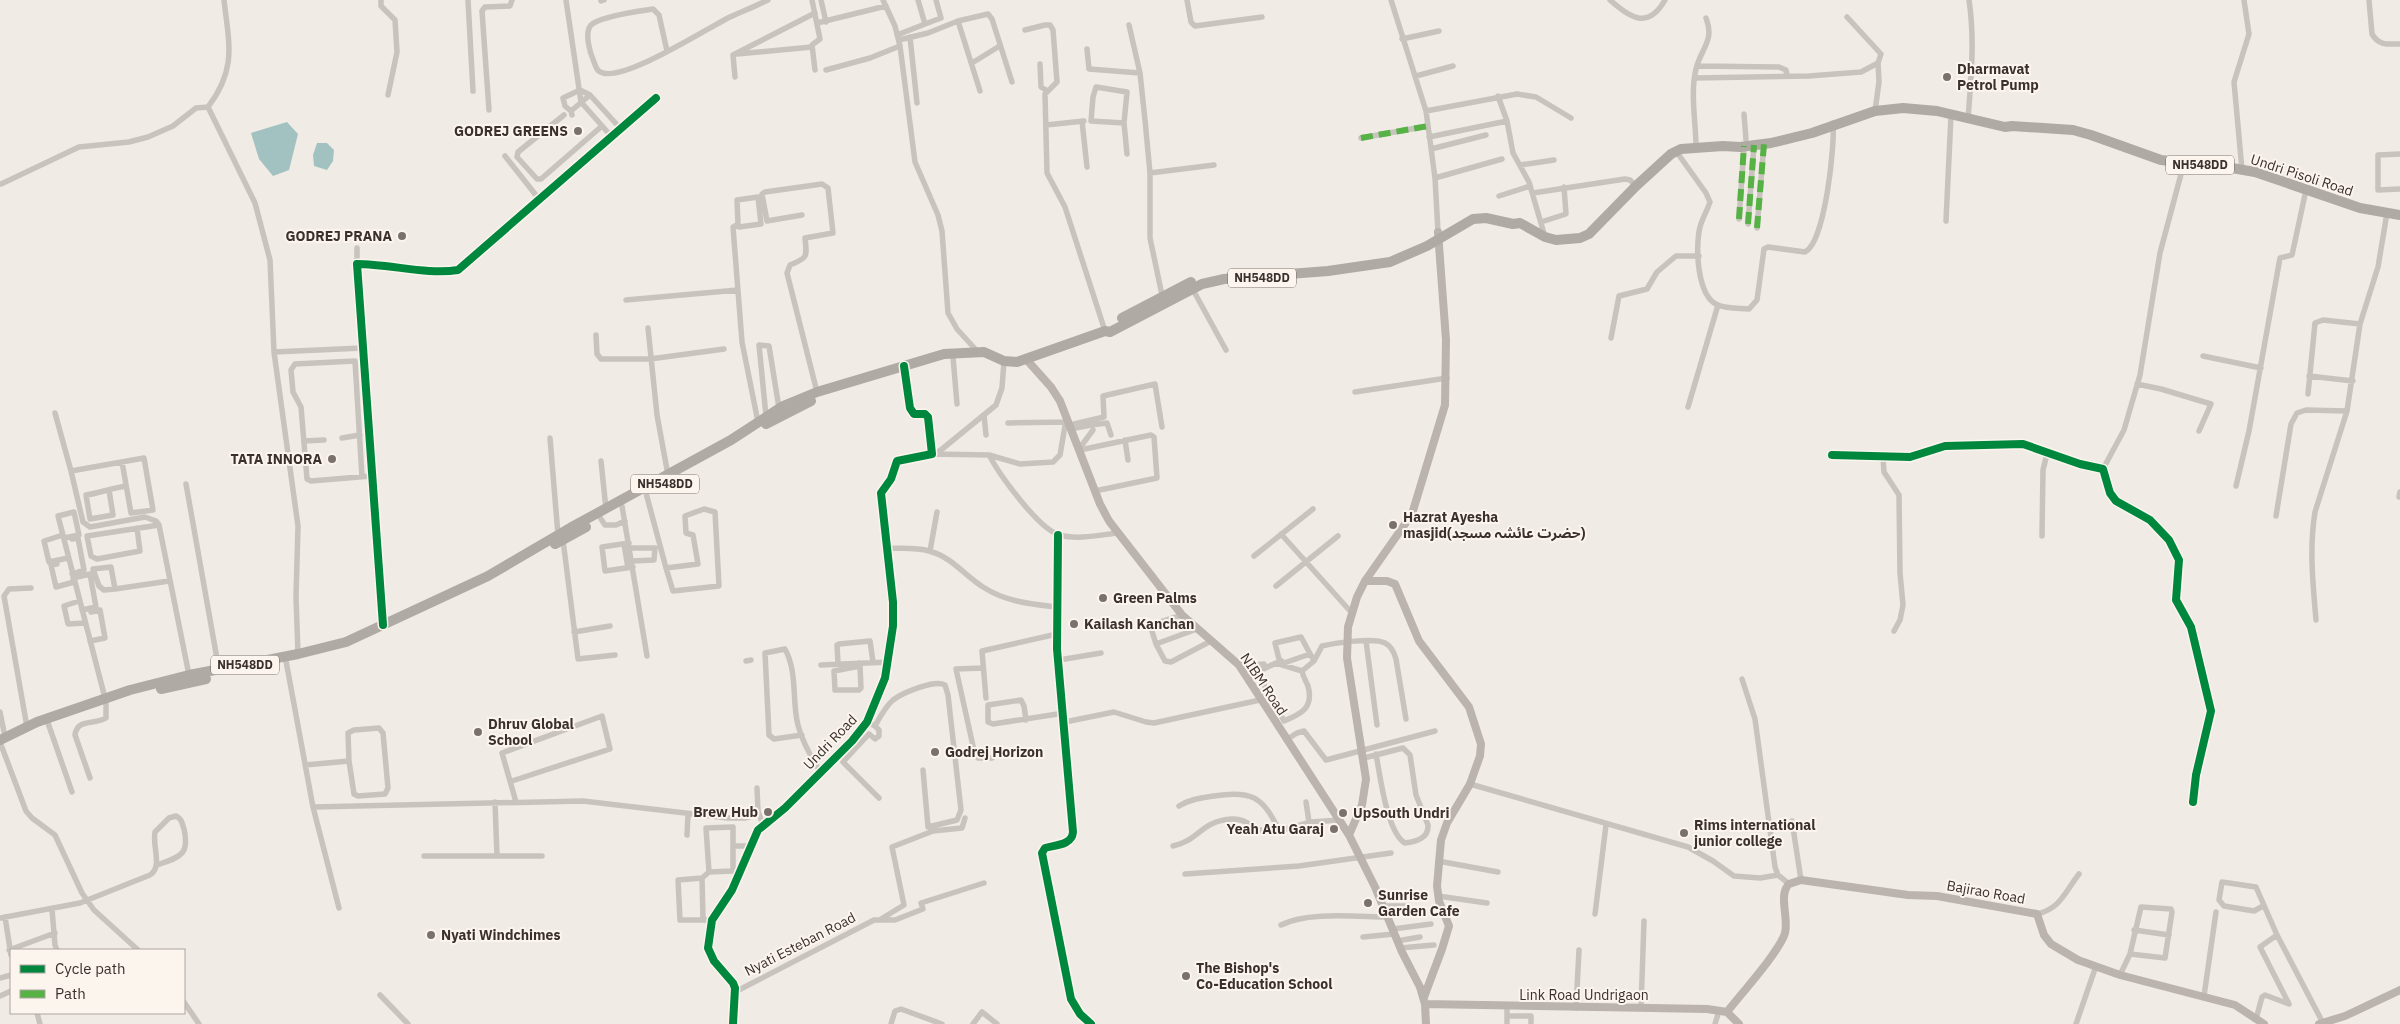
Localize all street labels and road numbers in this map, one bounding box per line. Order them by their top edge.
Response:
street label: Undri Pisoli Road [2248,150,2356,200]
road number: NH548DD [2166,156,2234,174]
road number: NH548DD [1228,268,1296,288]
road number: NH548DD [631,474,699,494]
street label: NIBM Road [1237,649,1291,719]
road number: NH548DD [211,656,279,674]
street label: Undri Road [799,711,861,773]
street label: Bajirao Road [1945,876,2027,908]
street label: Nyati Esteban Road [741,908,859,980]
street label: Link Road Undrigaon [1519,986,1649,1004]

